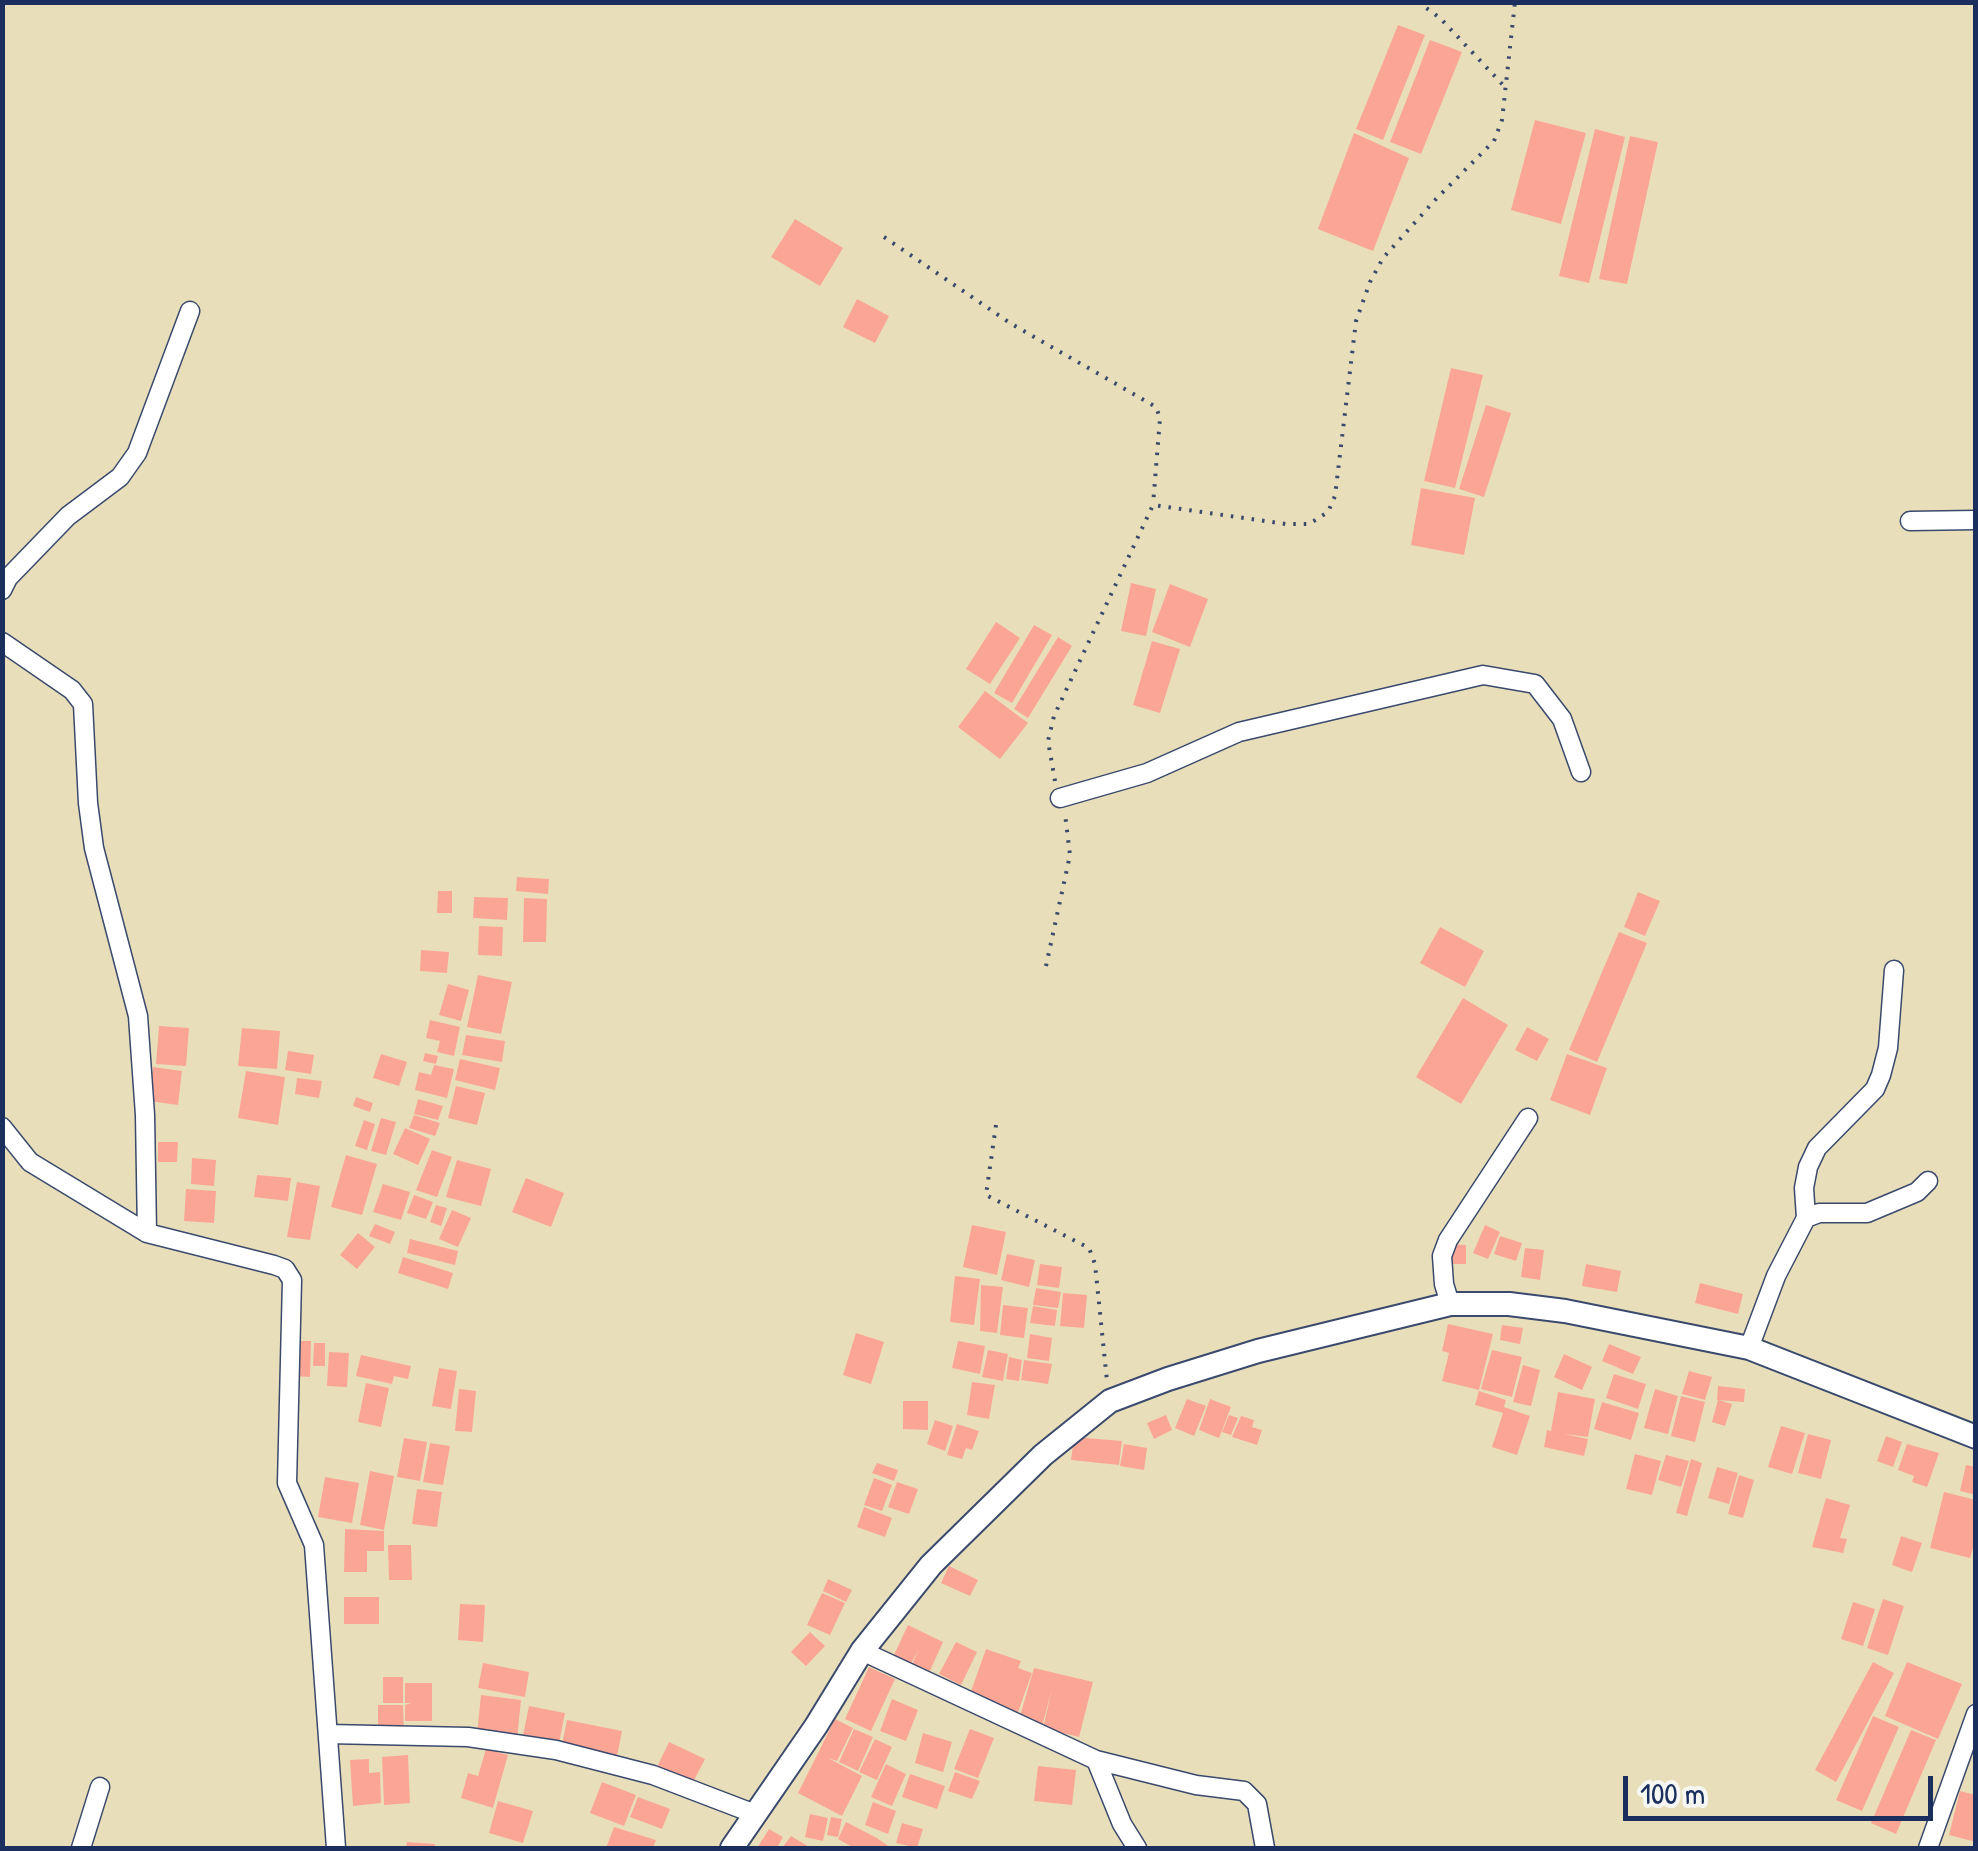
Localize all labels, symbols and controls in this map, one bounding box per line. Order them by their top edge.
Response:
scale bar [1628,1756,1938,1818]
text: 100 m [1640,1773,1705,1813]

